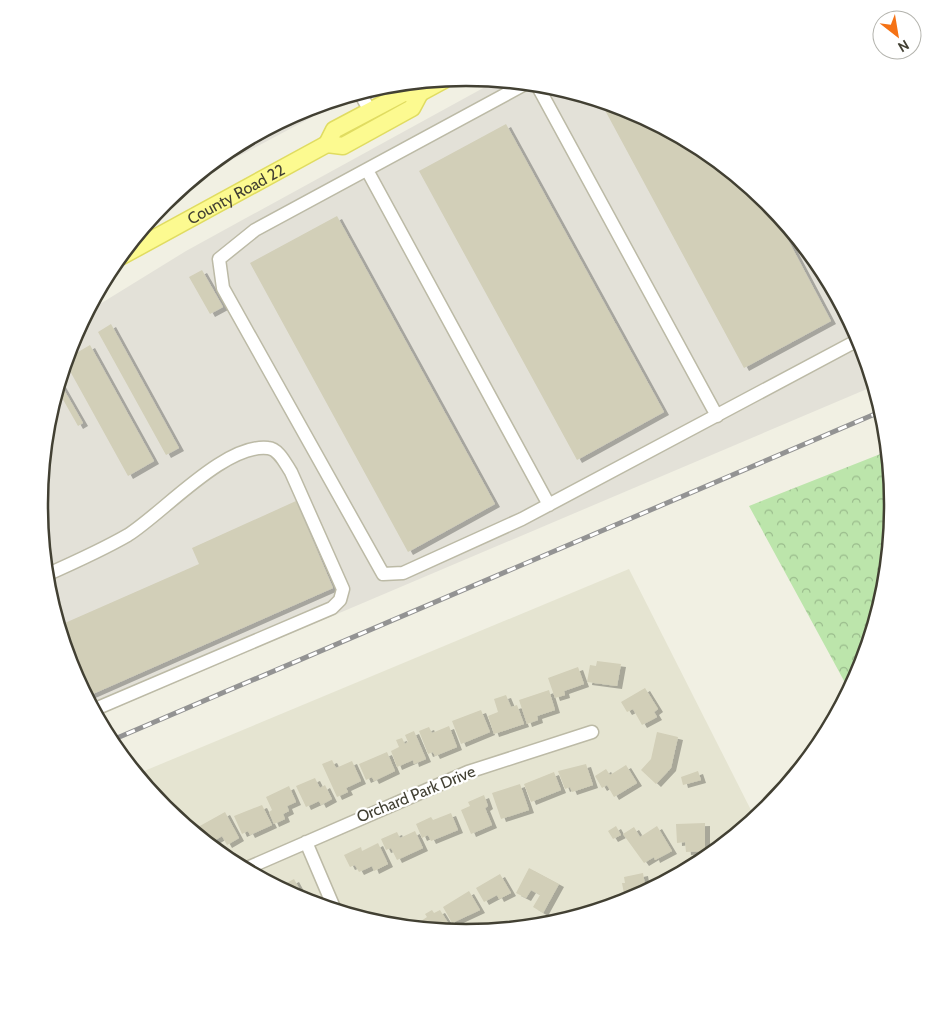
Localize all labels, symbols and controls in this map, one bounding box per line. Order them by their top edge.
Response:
north arrow [872,10,922,60]
text: N [895,36,913,56]
street label: County Road 22 [184,160,288,228]
street label: Orchard Park Drive [354,762,478,826]

